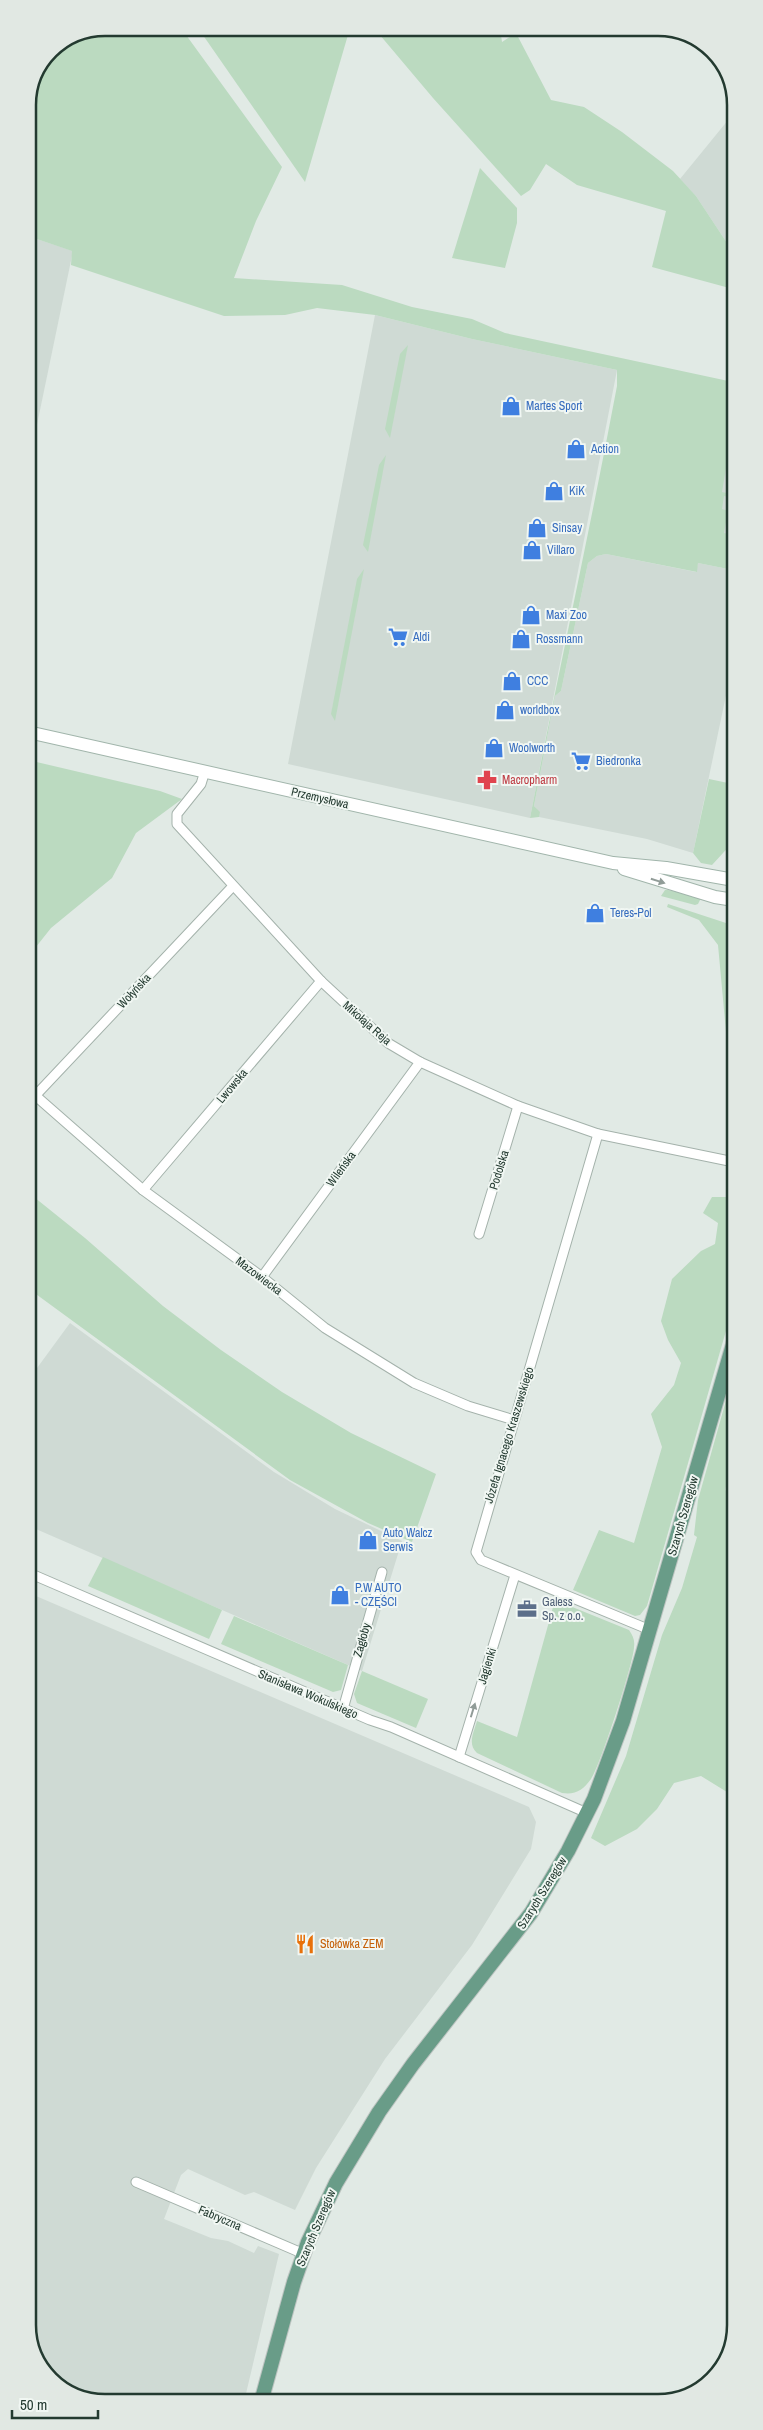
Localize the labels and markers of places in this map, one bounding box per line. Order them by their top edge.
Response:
shop icon: Martes Sport [500,395,522,417]
place label: Martes Sport [526,398,583,414]
shop icon: Action [565,438,587,460]
place label: Action [590,441,619,457]
shop icon: KiK [543,480,565,502]
place label: KiK [569,483,585,499]
shop icon: Sinsay [526,517,548,539]
place label: Sinsay [552,520,582,536]
shop icon: Villaro [521,539,543,561]
place label: Villaro [547,542,575,558]
shop icon: Maxi Zoo [520,604,542,626]
place label: Maxi Zoo [546,607,587,623]
supermarket icon: Aldi [387,626,409,648]
shop icon: Rossmann [510,628,532,650]
place label: Aldi [412,629,430,645]
place label: Rossmann [536,631,583,647]
shop icon: CCC [501,670,523,692]
place label: CCC [527,673,548,689]
shop icon: worldbox [494,699,516,721]
place label: worldbox [520,702,559,718]
shop icon: Woolworth [483,737,505,759]
place label: Woolworth [509,740,555,756]
supermarket icon: Biedronka [570,750,592,772]
place label: Biedronka [596,753,641,769]
pharmacy icon: Macropharm [476,769,498,791]
place label: Macropharm [502,772,557,788]
shop icon: Teres-Pol [584,902,606,924]
place label: Teres-Pol [610,905,652,921]
place label: Auto Walcz Serwis [382,1525,432,1555]
shop icon: Auto Walcz Serwis [357,1529,379,1551]
place label: P.W AUTO - CZĘŚCI [355,1580,402,1610]
shop icon: P.W AUTO - CZĘŚCI [329,1584,351,1606]
place label: Galess Sp. z o.o. [542,1594,584,1624]
office icon: Galess Sp. z o.o. [516,1598,538,1620]
restaurant icon: Stołówka ZEM [294,1933,316,1955]
place label: Stołówka ZEM [320,1936,383,1952]

